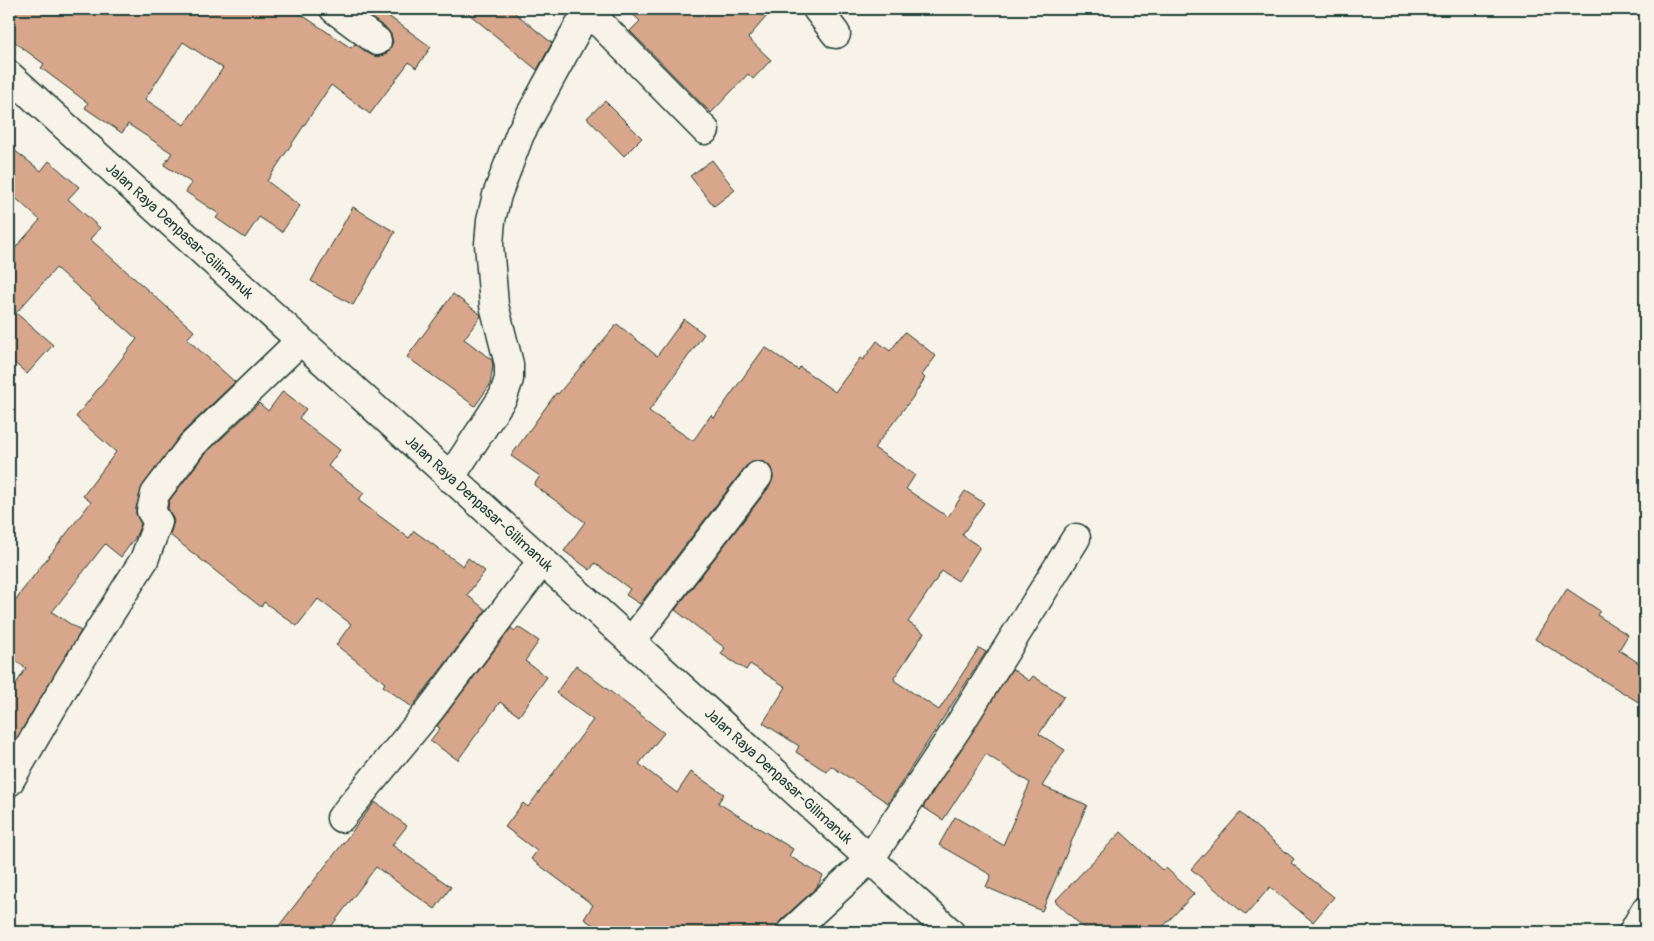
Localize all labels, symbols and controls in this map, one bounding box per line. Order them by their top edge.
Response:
street label: Jalan Raya Denpasar-Gilimanuk [102,158,258,303]
street label: Jalan Raya Denpasar-Gilimanuk [401,431,558,576]
street label: Jalan Raya Denpasar-Gilimanuk [701,704,857,849]

